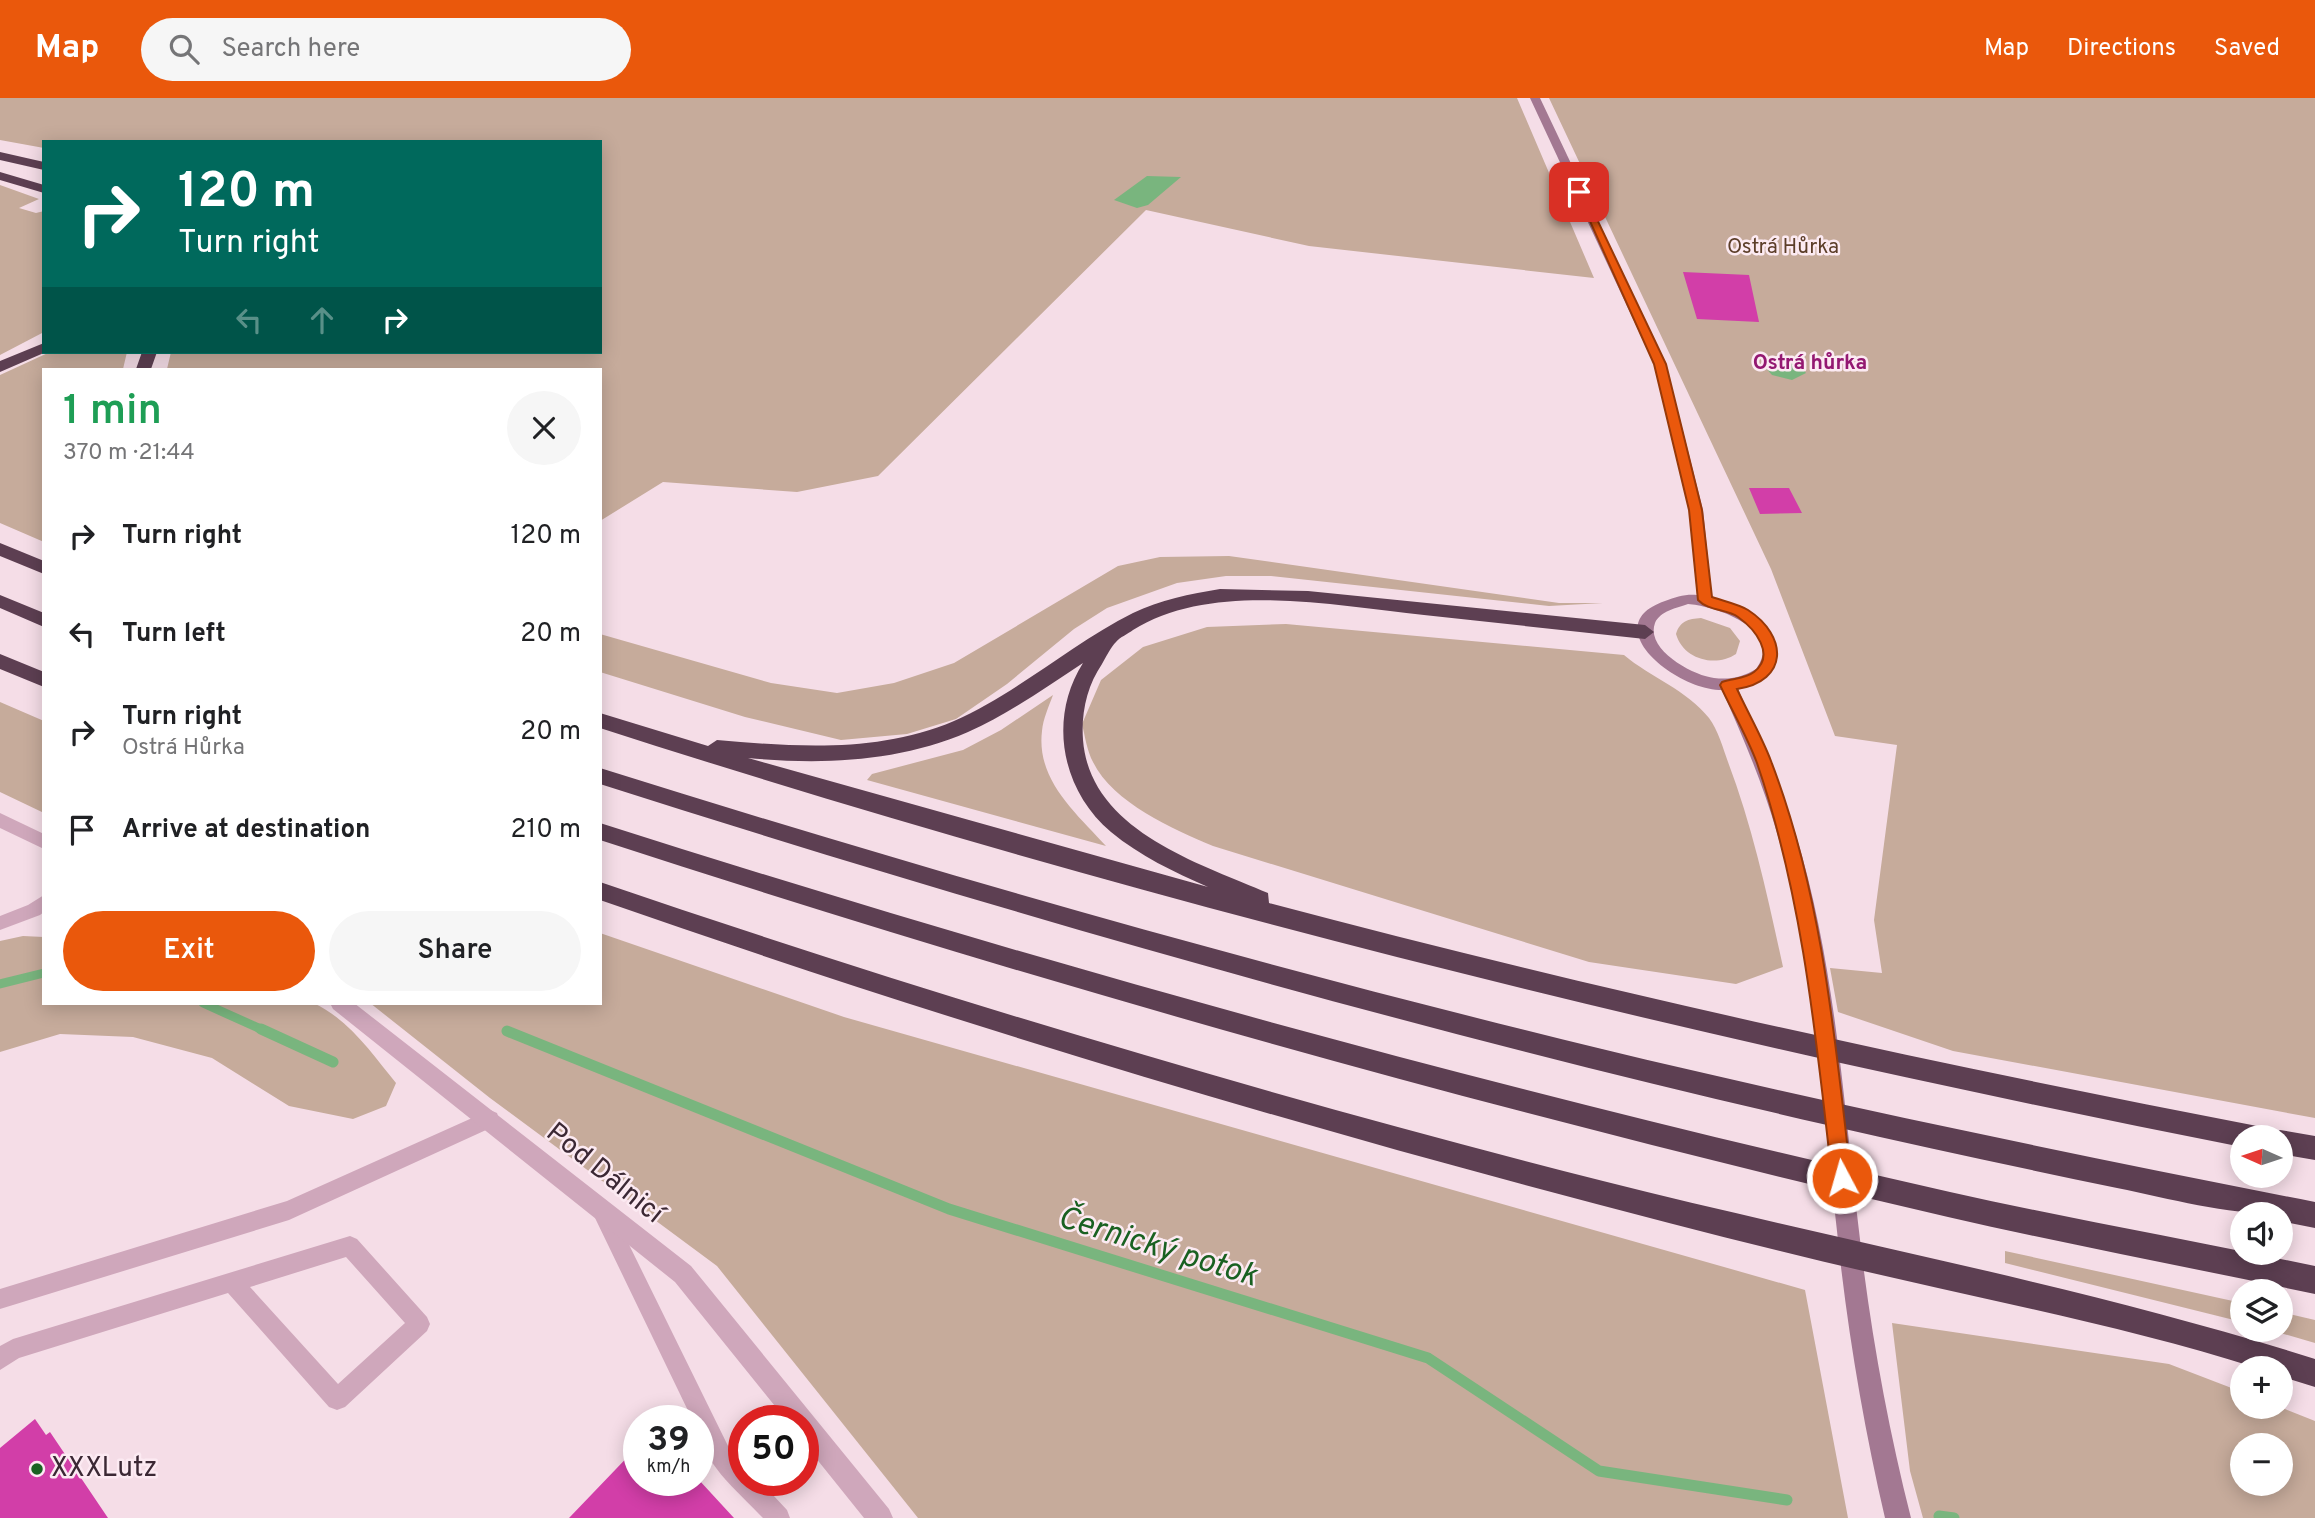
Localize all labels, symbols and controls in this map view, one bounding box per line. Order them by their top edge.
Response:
search box [141,18,631,81]
text: Map [35,28,99,70]
icon: search [165,30,203,68]
text: Search here [221,33,360,66]
text: Map [1984,34,2029,64]
text: Directions [2067,34,2176,64]
text: Saved [2214,34,2280,64]
pin [1549,162,1609,222]
text: 120 m [178,163,315,225]
icon: right [63,168,154,259]
icon: arrive [1560,173,1598,211]
text: Turn right [178,224,320,264]
park label: Ostrá Hůrka [1727,234,1839,261]
icon: left [230,301,268,339]
icon: ahead [303,301,341,339]
icon: right [376,301,414,339]
district label: Ostrá hůrka [1753,350,1867,377]
text: 1 min [63,386,162,439]
button: close [507,391,581,465]
text: 370 m · 21:44 [63,439,195,468]
icon: right [63,517,101,555]
text: Turn right [122,520,242,553]
text: 120 m [511,520,581,553]
icon: left [63,615,101,653]
text: Turn left [122,618,226,651]
text: 20 m [520,618,581,651]
text: Turn right [122,701,242,734]
icon: right [63,713,101,751]
text: 20 m [520,716,581,749]
text: Ostrá Hůrka [122,734,245,763]
icon: arrive [63,811,101,849]
text: Arrive at destination [122,814,370,847]
text: 210 m [511,814,581,847]
button: Exit [63,911,315,991]
button: Share [329,911,581,991]
street label: Pod Dálnicí [538,1116,672,1234]
north arrow [2230,1125,2292,1188]
map controls [2230,1125,2293,1496]
position arrow [1805,1141,1879,1215]
water label: Černický potok [1052,1196,1263,1298]
button: sound [2230,1202,2293,1265]
button: layers [2230,1279,2293,1342]
button: + [2230,1356,2293,1419]
speed limit sign: 50 [728,1405,819,1496]
text: 39 [647,1419,690,1463]
button: − [2230,1433,2293,1496]
place label: XXXLutz [51,1451,157,1487]
text: km/h [647,1456,690,1479]
marker: XXXLutz [29,1461,45,1477]

